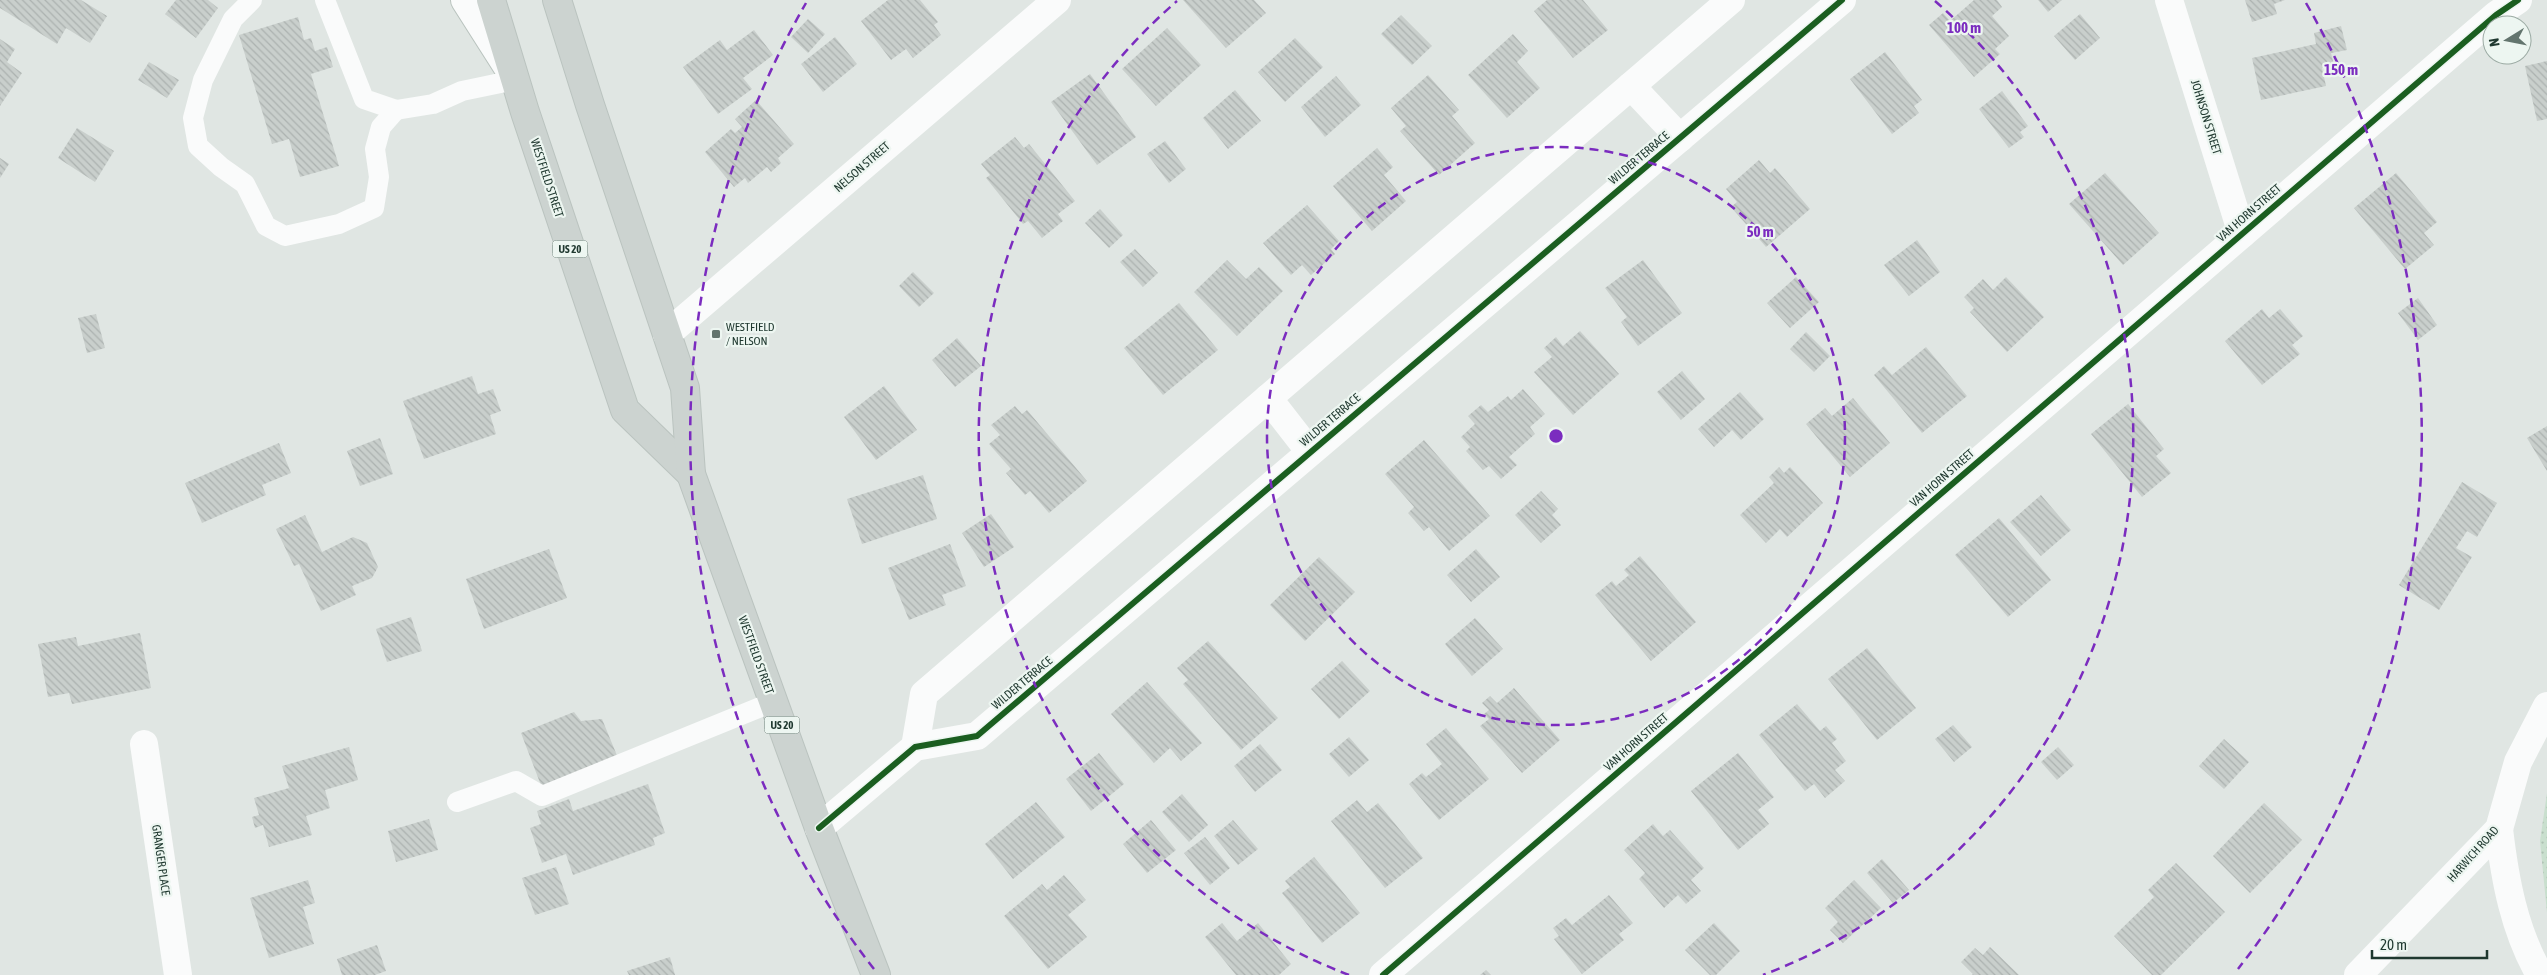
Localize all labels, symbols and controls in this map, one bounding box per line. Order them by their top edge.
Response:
north arrow [2482,15,2532,65]
text: 100 m [1947,19,1981,36]
text: N [2486,37,2503,48]
text: 150 m [2324,61,2358,78]
street label: JOHNSON STREET [2188,78,2224,157]
street label: WILDER TERRACE [1606,129,1672,187]
street label: WESTFIELD STREET [528,137,567,220]
street label: NELSON STREET [831,138,893,195]
street label: VAN HORN STREET [2214,181,2285,245]
text: 50 m [1747,223,1774,240]
road number: US 20 [552,240,588,258]
place label: WESTFIELD / NELSON [726,320,775,348]
marker: WESTFIELD / NELSON [710,328,722,340]
street label: WILDER TERRACE [1297,391,1363,449]
centre of rings [1547,427,1565,445]
street label: VAN HORN STREET [1907,446,1978,510]
street label: WESTFIELD STREET [735,614,777,697]
street label: WILDER TERRACE [989,654,1055,712]
street label: VAN HORN STREET [1601,710,1672,774]
road number: US 20 [764,716,800,734]
street label: HARWICH ROAD [2444,823,2502,885]
street label: GRANGER PLACE [149,824,173,896]
scale bar [2372,928,2487,960]
text: 20 m [2380,936,2407,953]

